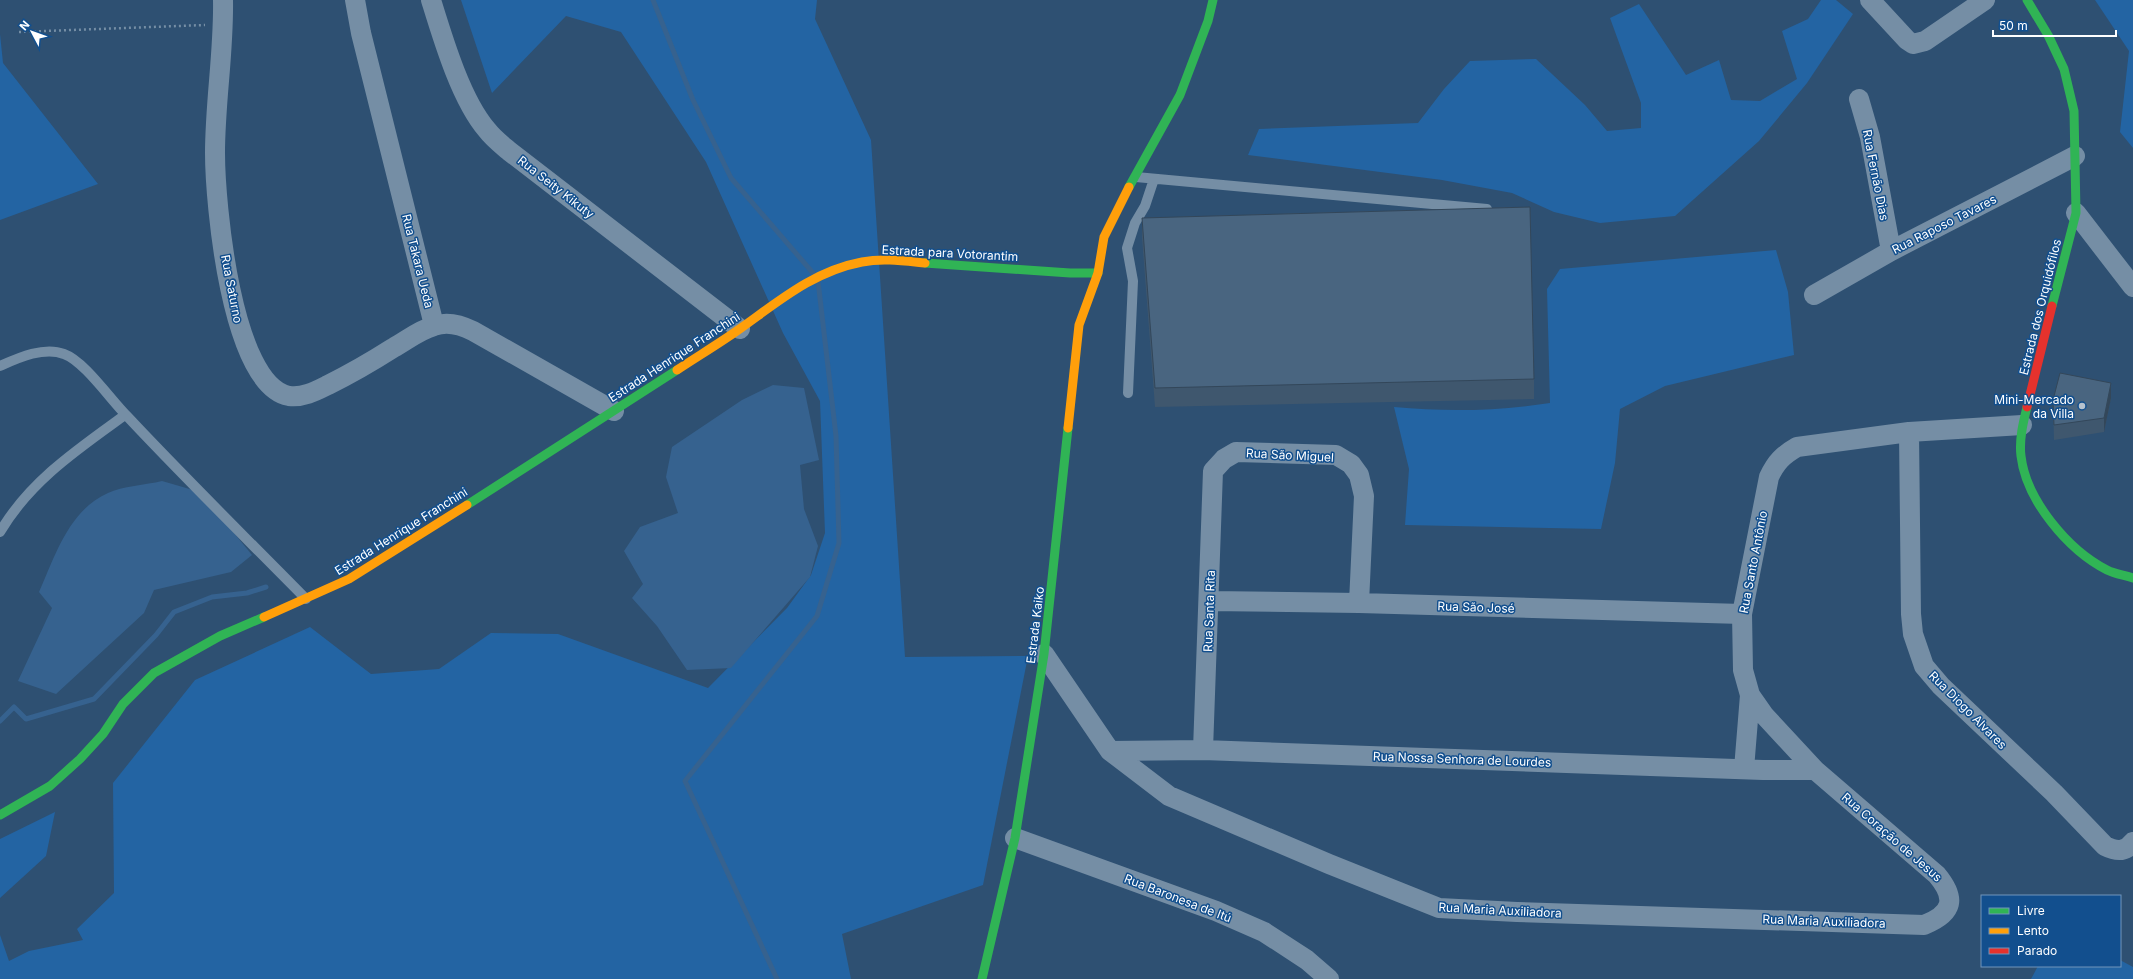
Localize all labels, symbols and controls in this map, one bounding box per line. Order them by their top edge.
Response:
north arrow [12,12,52,52]
scale bar [1993,12,2116,38]
text: N [16,18,32,33]
text: 50 m [1999,18,2028,33]
street label: Rua Fernão Dias [1860,128,1892,222]
street label: Rua Seity Kikuty [515,153,597,222]
street label: Rua Raposo Tavares [1889,191,1999,257]
street label: Rua Takara Ueda [399,212,437,310]
street label: Estrada dos Orquidófilos [2016,237,2064,377]
street label: Estrada para Votorantim [881,242,1019,264]
street label: Rua Saturno [218,254,246,324]
street label: Estrada Henrique Franchini [606,309,743,405]
place label: Mini-Mercado da Villa [1994,392,2074,421]
marker: Mini-Mercado da Villa [2077,401,2087,411]
street label: Rua São Miguel [1246,445,1334,465]
street label: Estrada Henrique Franchini [332,484,470,578]
street label: Rua Santo Antônio [1736,509,1770,615]
street label: Rua Santa Rita [1200,570,1218,652]
street label: Estrada Kaiko [1023,586,1047,664]
street label: Rua São José [1437,598,1515,616]
street label: Rua Diogo Alvares [1926,668,2010,752]
street label: Rua Nossa Senhora de Lourdes [1373,748,1551,770]
street label: Rua Coração de Jesus [1839,789,1945,885]
street label: Rua Baronesa de Itú [1122,871,1234,925]
legend [1981,895,2121,967]
street label: Rua Maria Auxiliadora [1438,899,1562,921]
text: Livre [2017,903,2045,918]
street label: Rua Maria Auxiliadora [1762,911,1886,931]
text: Lento [2017,923,2049,938]
text: Parado [2017,943,2057,958]

